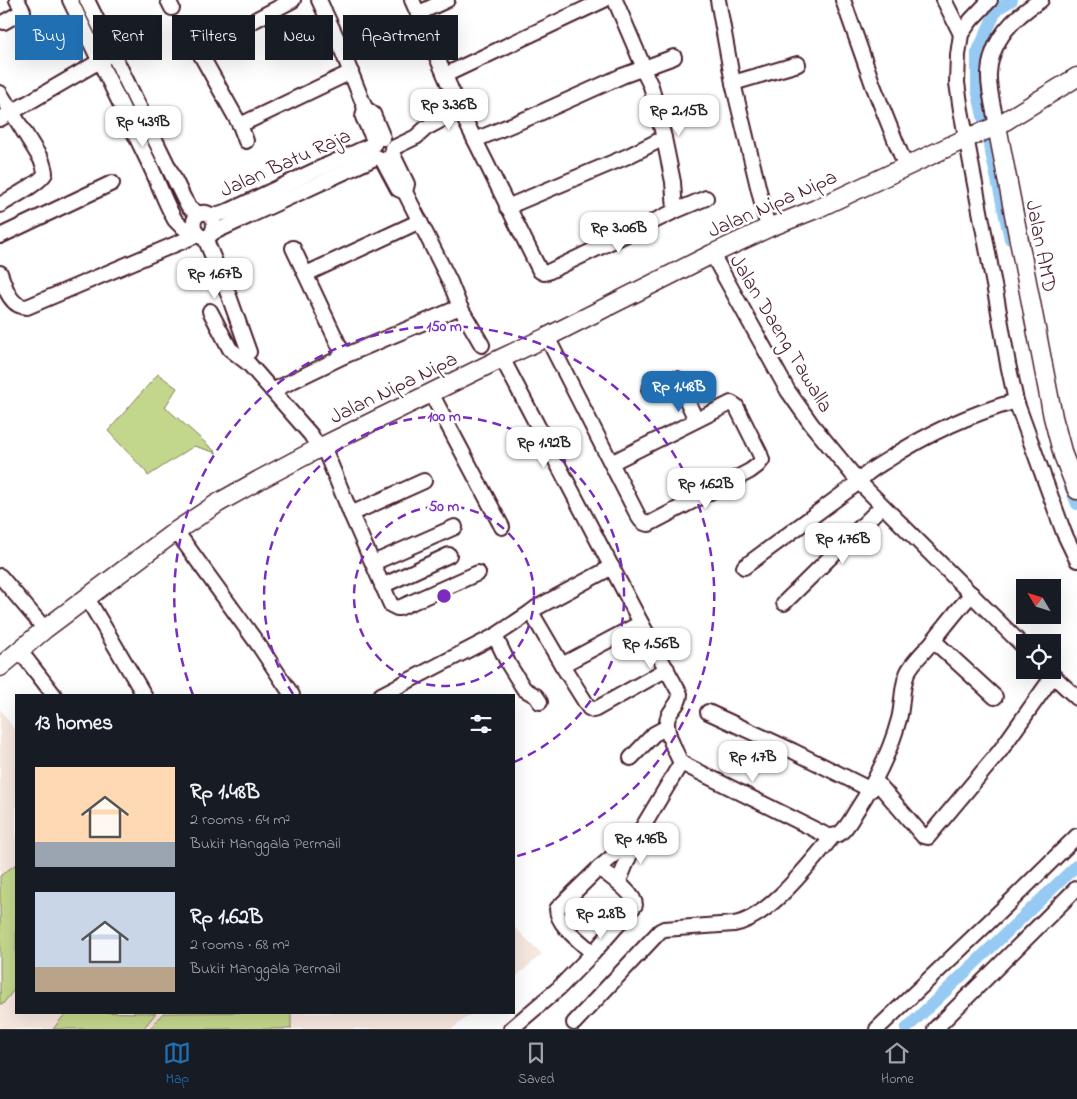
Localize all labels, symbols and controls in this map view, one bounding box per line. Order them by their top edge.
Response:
chip: Buy [15,15,83,60]
chip: Rent [93,15,162,60]
chip: Filters [172,15,255,60]
chip: New [265,15,333,60]
chip: Apartment [343,15,458,60]
pin: Rp 3.36B [397,88,501,131]
text: Rp 3.36B [421,93,477,117]
pin: Rp 2.15B [627,94,731,137]
text: Rp 2.15B [650,99,708,123]
pin: Rp 4.39B [91,106,195,148]
text: Rp 4.39B [116,110,170,134]
street label: Jalan Batu Raja [216,122,356,206]
street label: Jalan Nipa Nipa [703,163,842,247]
street label: Jalan AMD [1016,198,1064,295]
pin: Rp 3.06B [567,212,671,254]
text: Rp 3.06B [591,216,647,240]
street label: Jalan Daeng Tawalla [719,249,840,420]
pin: Rp 1.67B [163,258,267,300]
text: Rp 1.67B [188,262,242,286]
text: 150 m [426,316,462,338]
street label: Jalan Nipa Nipa [325,345,463,433]
pin: Rp 1.48B [627,370,731,413]
text: Rp 1.48B [652,375,706,399]
text: 100 m [427,406,461,428]
pin: Rp 1.92B [492,426,596,469]
text: Rp 1.92B [517,431,571,455]
pin: Rp 1.62B [654,468,758,510]
text: Rp 1.62B [678,472,734,496]
text: 50 m [429,496,460,518]
pin: Rp 1.76B [791,522,895,565]
text: Rp 1.76B [816,527,870,551]
north arrow [1016,579,1061,624]
map controls [1016,579,1061,679]
centre of rings [435,587,453,605]
pin: Rp 1.56B [599,628,703,670]
text: Rp 1.56B [623,632,679,656]
button: locate [1016,634,1061,679]
text: 13 homes [35,709,113,739]
icon: filters [467,710,495,738]
pin: Rp 1.7B [707,740,799,783]
text: Rp 1.7B [729,745,777,769]
text: Rp 1.48B [190,778,260,808]
icon: home [75,787,135,847]
text: 2 rooms · 64 m² [190,808,290,832]
pin: Rp 1.96B [589,822,693,865]
text: Rp 1.96B [615,827,667,851]
text: Bukit Manggala Permail [190,832,341,856]
pin: Rp 2.8B [555,898,647,940]
text: Rp 2.8B [576,902,626,926]
text: Rp 1.62B [190,903,263,933]
icon: home [75,912,135,972]
text: 2 rooms · 68 m² [190,933,290,957]
text: Bukit Manggala Permail [190,957,341,981]
tab: Map [163,1039,191,1090]
tab: Saved [518,1039,554,1090]
tab: Home [881,1039,914,1090]

